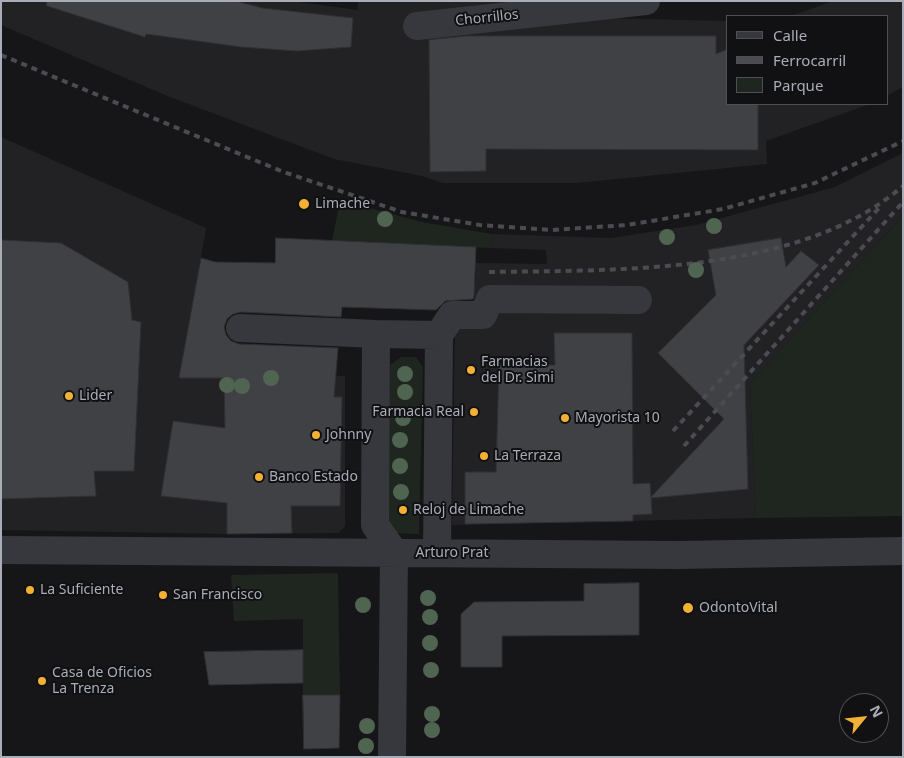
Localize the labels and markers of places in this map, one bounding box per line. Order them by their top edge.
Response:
place label: Limache [315,196,370,212]
marker: Limache [297,197,311,211]
place label: Farmacias del Dr. Simi [481,354,554,387]
marker: Farmacias del Dr. Simi [465,364,477,376]
place label: Lider [79,388,112,404]
marker: Lider [63,390,75,402]
place label: Farmacia Real [372,404,464,420]
marker: Farmacia Real [468,406,480,418]
place label: Mayorista 10 [575,410,660,426]
marker: Mayorista 10 [559,412,571,424]
place label: Johnny [326,427,371,443]
marker: Johnny [310,429,322,441]
place label: La Terraza [494,448,561,464]
marker: La Terraza [478,450,490,462]
place label: Banco Estado [269,469,358,485]
marker: Banco Estado [253,471,265,483]
place label: Reloj de Limache [413,502,524,518]
marker: Reloj de Limache [397,504,409,516]
place label: La Suficiente [40,582,123,598]
marker: La Suficiente [24,584,36,596]
place label: San Francisco [173,587,262,603]
marker: San Francisco [157,589,169,601]
place label: OdontoVital [699,600,778,616]
marker: OdontoVital [681,601,695,615]
place label: Casa de Oficios La Trenza [52,665,152,698]
marker: Casa de Oficios La Trenza [36,675,48,687]

